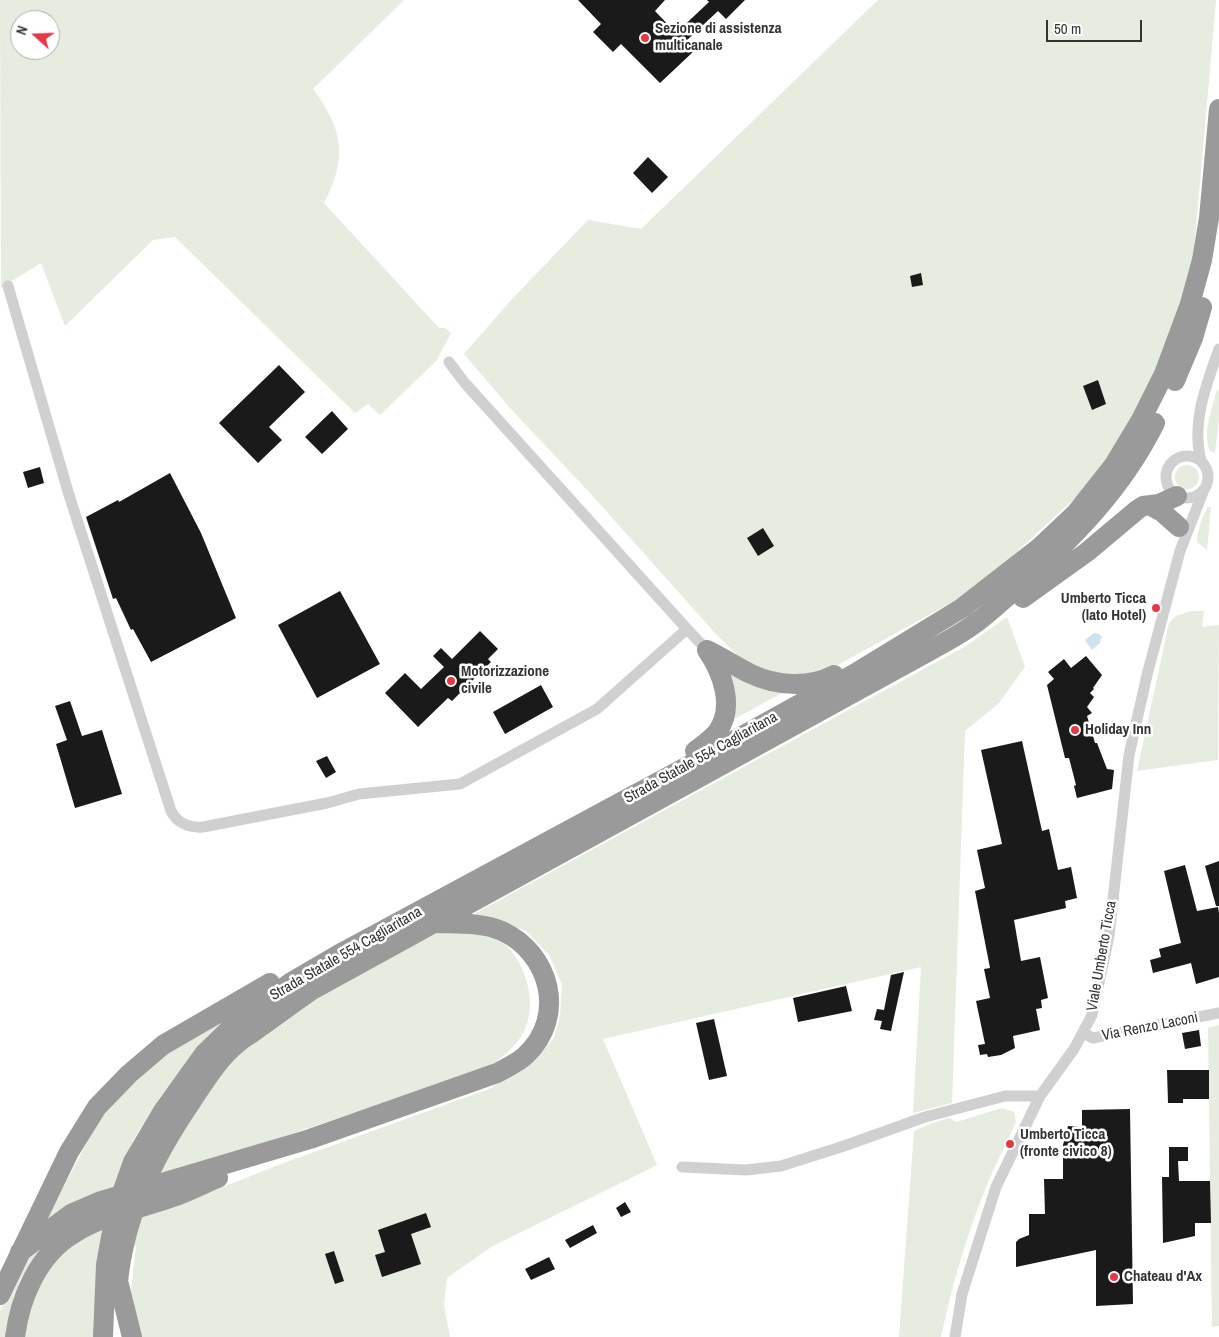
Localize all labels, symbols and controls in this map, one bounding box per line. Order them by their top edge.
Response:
north arrow [10,10,60,60]
scale bar [1049,10,1145,42]
text: 50 m [1054,18,1081,39]
place label: Sezione di assistenza multicanale [655,20,781,55]
text: N [12,23,32,37]
marker: Sezione di assistenza multicanale [639,32,651,44]
place label: Umberto Ticca (lato Hotel) [1061,590,1146,625]
marker: Umberto Ticca (lato Hotel) [1150,602,1162,614]
place label: Motorizzazione civile [461,663,549,698]
marker: Motorizzazione civile [445,675,457,687]
street label: Strada Statale 554 Cagliaritana [621,708,781,808]
place label: Holiday Inn [1085,721,1151,739]
marker: Holiday Inn [1069,724,1081,736]
street label: Viale Umberto Ticca [1083,899,1121,1013]
street label: Strada Statale 554 Cagliaritana [267,903,425,1005]
street label: Via Renzo Laconi [1100,1009,1200,1045]
place label: Umberto Ticca (fronte civico 8) [1020,1126,1112,1161]
marker: Umberto Ticca (fronte civico 8) [1004,1138,1016,1150]
place label: Chateau d'Ax [1124,1268,1202,1286]
marker: Chateau d'Ax [1108,1271,1120,1283]

